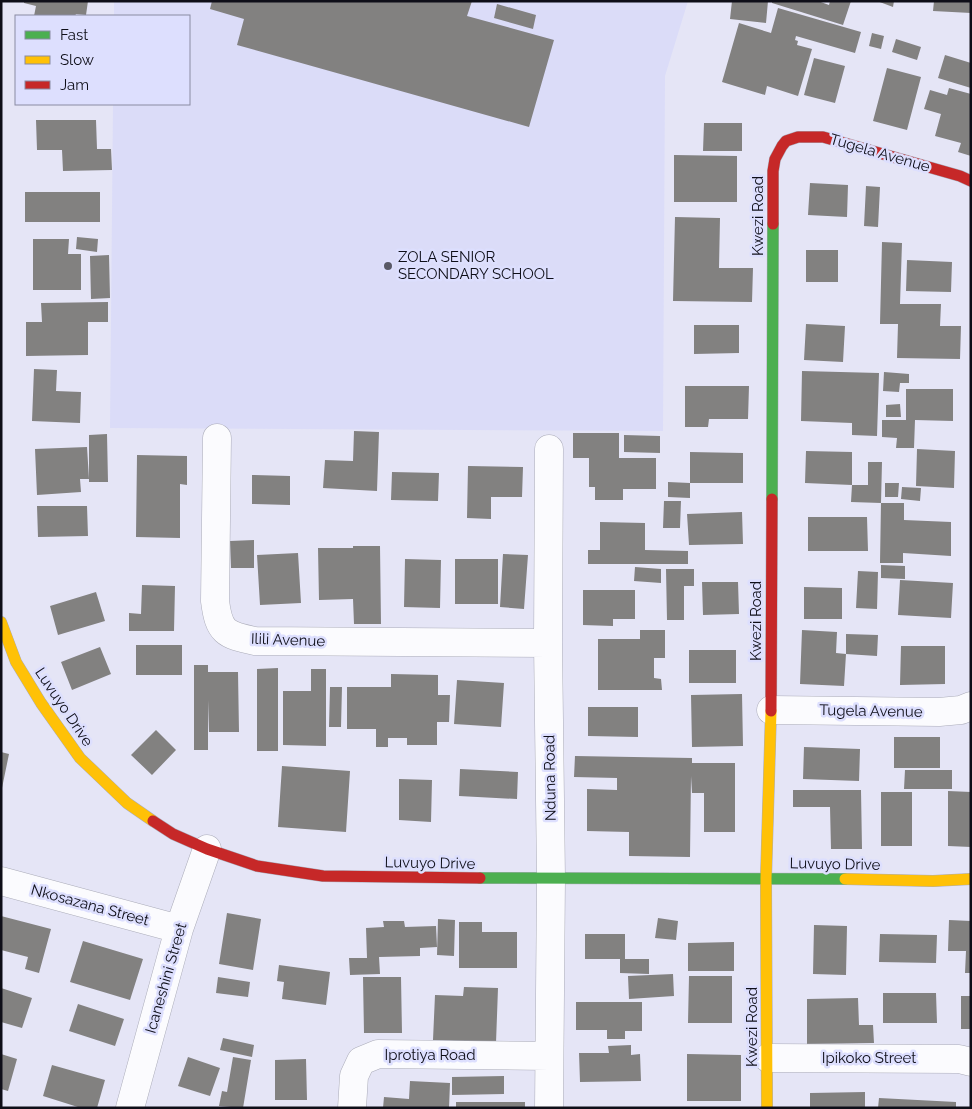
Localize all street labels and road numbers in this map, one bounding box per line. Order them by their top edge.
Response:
street label: Tugela Avenue [828,130,932,176]
street label: Kwezi Road [749,176,767,256]
street label: Kwezi Road [747,581,765,661]
street label: Ilili Avenue [250,630,326,650]
street label: Luvuyo Drive [31,664,97,750]
street label: Tugela Avenue [819,701,923,721]
street label: Nduna Road [540,735,560,821]
street label: Luvuyo Drive [384,853,476,873]
street label: Luvuyo Drive [789,854,881,874]
street label: Nkosazana Street [29,881,151,929]
street label: Icaneshini Street [142,921,190,1035]
street label: Kwezi Road [743,987,761,1067]
street label: Iprotiya Road [384,1046,476,1064]
street label: Ipikoko Street [822,1049,916,1067]

